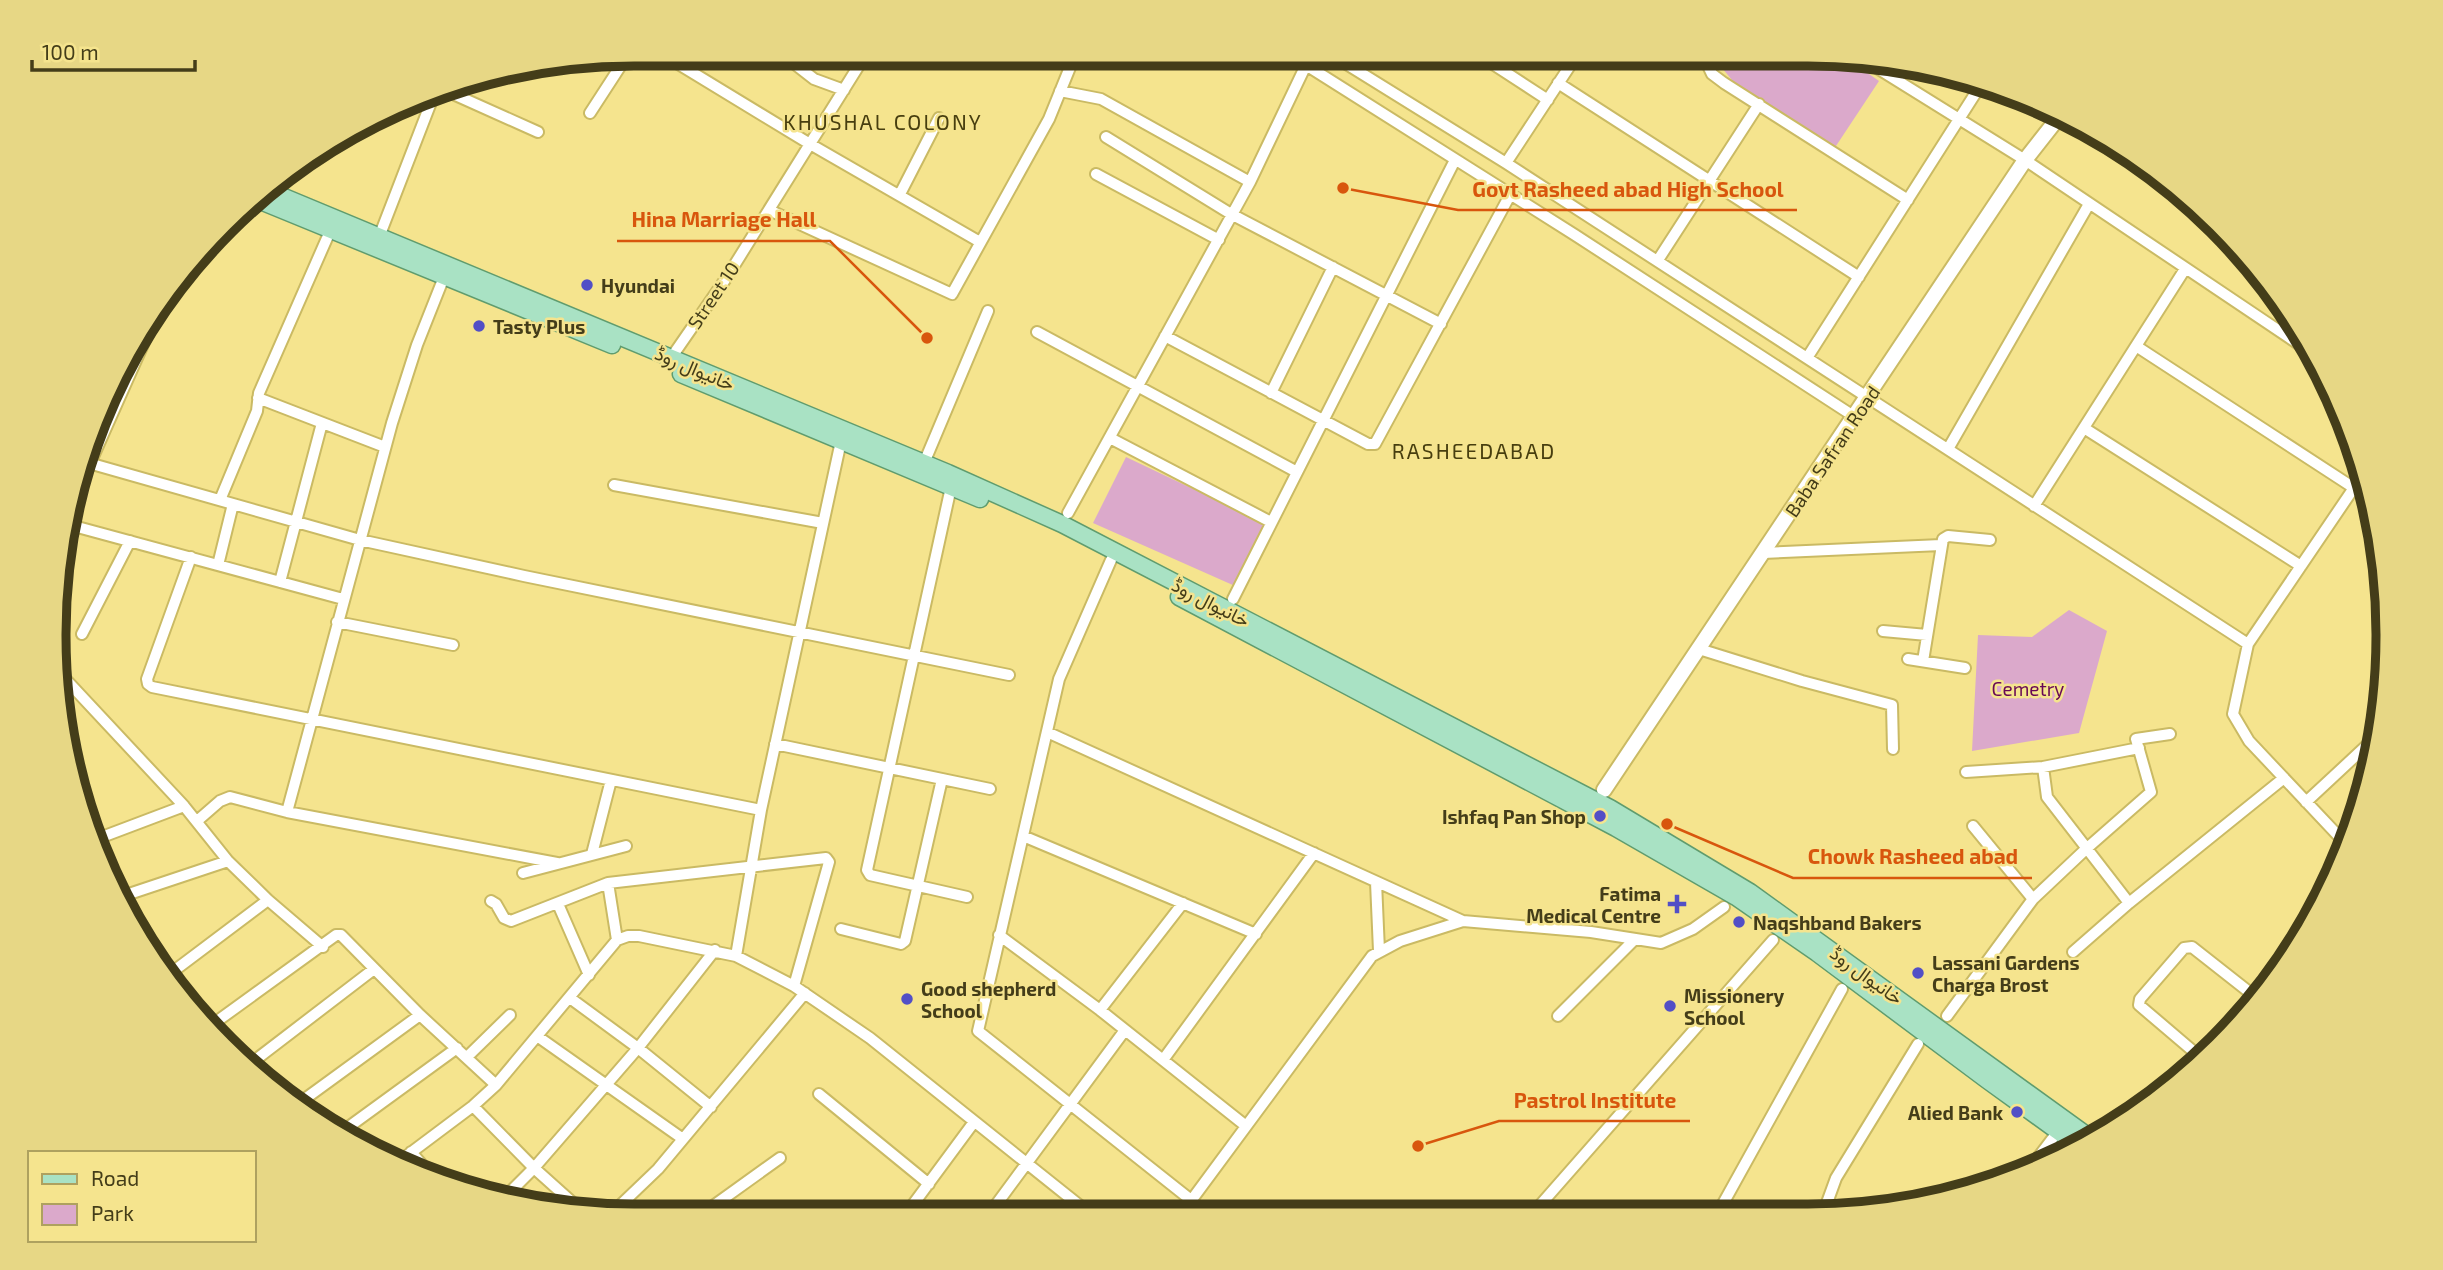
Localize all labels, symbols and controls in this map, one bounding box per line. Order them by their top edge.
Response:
scale bar [32,28,194,72]
text: 100 m [42,39,99,64]
district label: KHUSHAL COLONY [783,109,983,134]
callout: Govt Rasheed abad High School [1458,168,1797,210]
text: Govt Rasheed abad High School [1472,176,1784,201]
callout: Hina Marriage Hall [617,199,830,241]
text: Hina Marriage Hall [631,206,817,231]
street label: Street 10 [682,257,744,333]
place label: Hyundai [601,274,675,298]
marker: Hyundai [579,277,595,293]
place label: Tasty Plus [493,315,585,339]
marker: Tasty Plus [471,318,487,334]
street label: خانیوال روڈ [651,341,738,396]
street label: Baba Safran Road [1780,381,1884,521]
district label: RASHEEDABAD [1392,438,1556,463]
street label: خانیوال روڈ [1168,573,1254,632]
park label: Cemetry [1992,677,2064,700]
place label: Ishfaq Pan Shop [1442,805,1586,828]
marker: Ishfaq Pan Shop [1592,808,1608,824]
callout: Chowk Rasheed abad [1793,836,2032,878]
text: Chowk Rasheed abad [1808,843,2018,868]
place label: Fatima Medical Centre [1526,882,1661,927]
marker: Fatima Medical Centre [1667,894,1687,914]
place label: Naqshband Bakers [1753,911,1922,934]
marker: Naqshband Bakers [1731,914,1747,930]
street label: خانیوال روڈ [1826,941,1908,1010]
place label: Lassani Gardens Charga Brost [1932,951,2080,996]
marker: Lassani Gardens Charga Brost [1910,965,1926,981]
place label: Good shepherd School [921,977,1056,1022]
place label: Missionery School [1684,984,1785,1029]
marker: Good shepherd School [899,991,915,1007]
marker: Missionery School [1662,998,1678,1014]
callout: Pastrol Institute [1499,1079,1690,1121]
text: Pastrol Institute [1514,1087,1676,1112]
place label: Alied Bank [1908,1101,2003,1124]
marker: Alied Bank [2009,1104,2025,1120]
legend [28,1151,256,1242]
text: Road [91,1165,139,1190]
text: Park [91,1200,134,1225]

